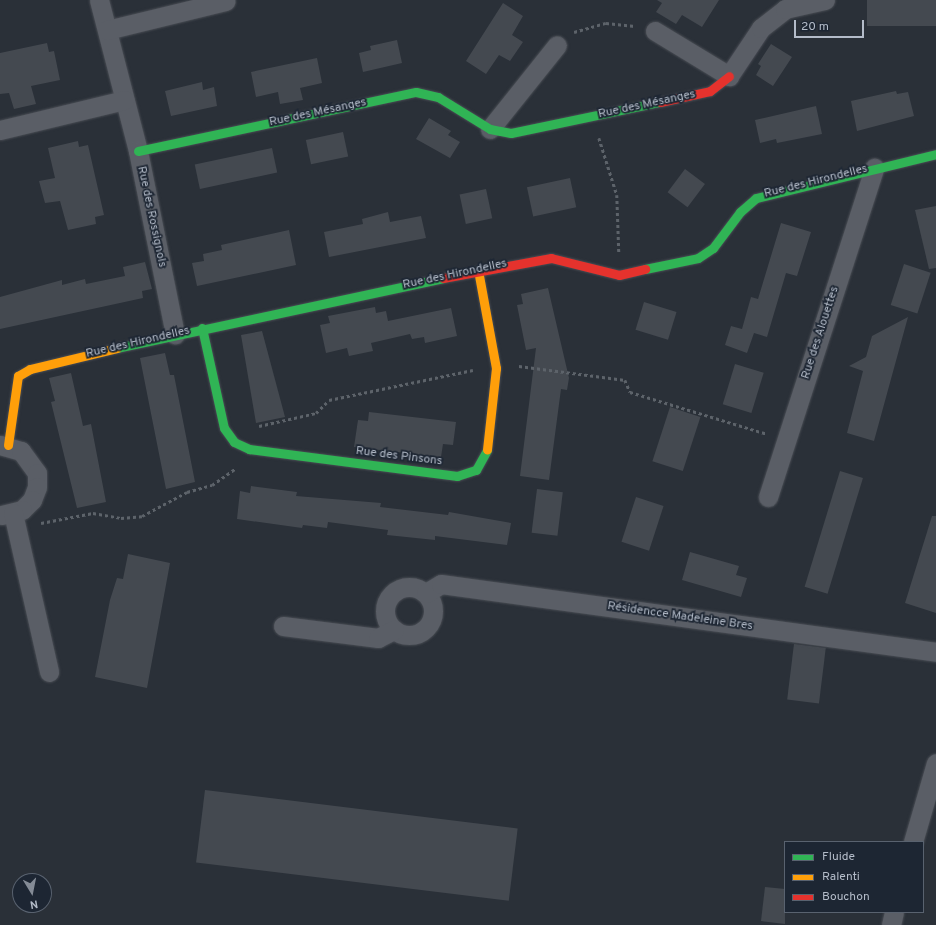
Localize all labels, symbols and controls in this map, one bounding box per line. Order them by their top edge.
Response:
scale bar [796,12,866,38]
text: 20 m [801,19,829,35]
street label: Rue des Mésanges [597,88,697,122]
street label: Rue des Mésanges [268,96,368,130]
street label: Rue des Hirondelles [763,162,869,202]
street label: Rue des Rossignols [133,165,169,269]
street label: Rue des Hirondelles [402,257,508,293]
street label: Rue des Alouettes [799,285,843,381]
street label: Rue des Hirondelles [85,324,191,362]
street label: Rue des Pinsons [355,445,443,469]
street label: Résidencce Madeleine Bres [606,600,754,634]
legend [784,841,924,913]
text: Fluide [822,849,855,865]
text: Ralenti [822,869,860,885]
north arrow [12,873,52,913]
text: Bouchon [822,889,870,905]
text: N [29,896,39,911]

